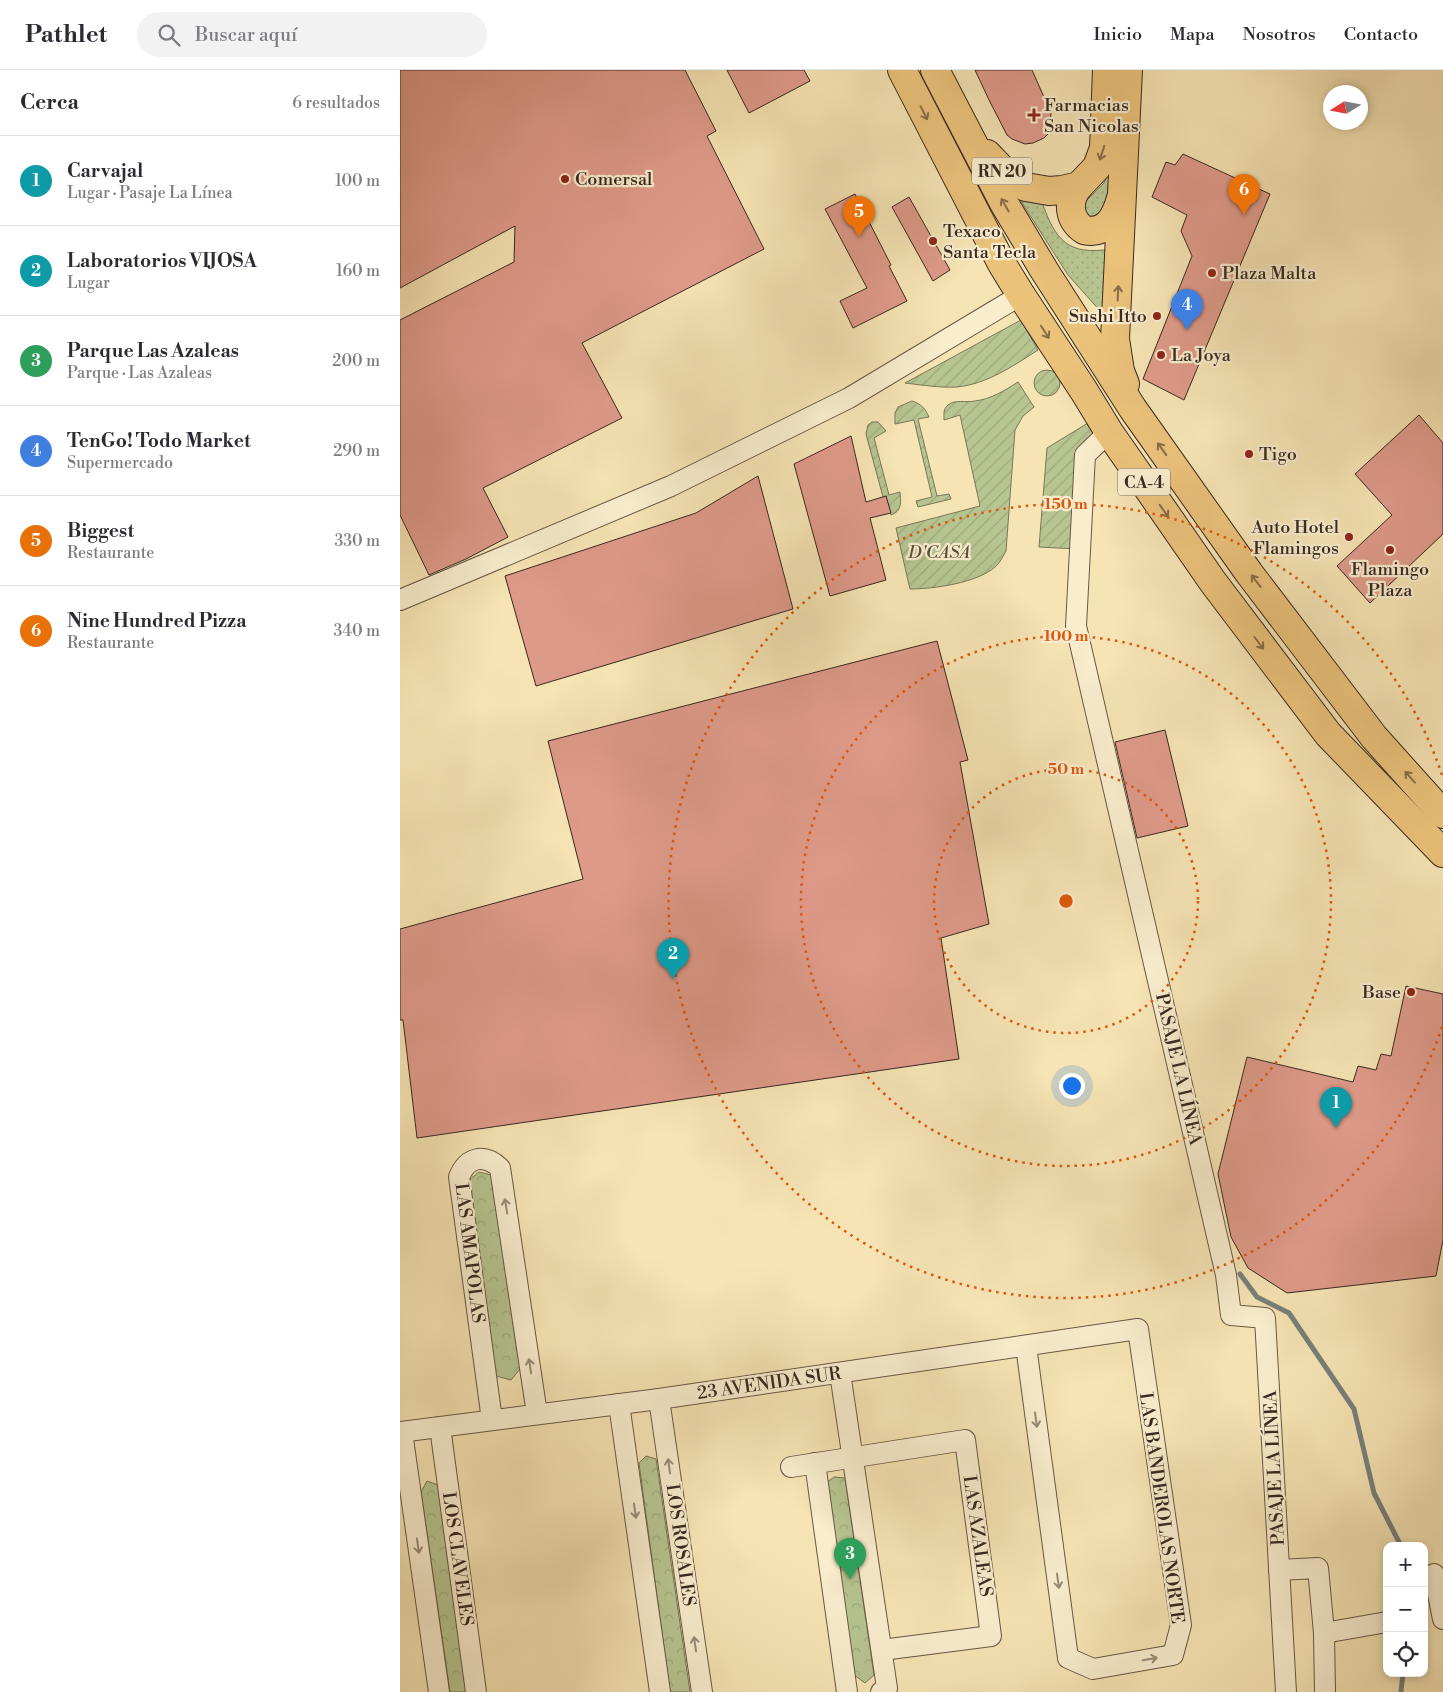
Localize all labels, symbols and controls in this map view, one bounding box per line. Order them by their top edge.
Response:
search box [137,12,487,57]
text: Pathlet [25,20,107,50]
icon: search [155,21,183,49]
text: Buscar aquí [195,23,297,47]
text: Inicio [1093,23,1142,46]
text: Mapa [1170,23,1215,46]
text: Nosotros [1243,23,1316,46]
text: Contacto [1344,23,1418,46]
north arrow [1323,85,1368,130]
text: Cerca [20,90,79,116]
text: 6 resultados [292,93,380,113]
place label: Farmacias San Nicolas [1044,94,1139,138]
one-way arrow [919,106,929,121]
marker: Farmacias San Nicolas [1028,109,1040,121]
one-way arrow [1097,145,1106,161]
road number: RN 20 [972,158,1032,184]
text: Carvajal [67,159,143,183]
place label: Comersal [575,168,653,191]
text: 1 [32,171,40,191]
text: 100 m [335,171,380,191]
marker: Comersal [559,173,571,185]
pin: 6 [1228,174,1260,215]
text: Lugar · Pasaje La Línea [67,183,233,203]
pin: 5 [843,196,875,237]
one-way arrow [1000,198,1010,212]
place label: Texaco Santa Tecla [943,220,1037,264]
marker: Texaco Santa Tecla [927,235,939,247]
text: Laboratorios VIJOSA [67,249,257,273]
text: 2 [31,261,41,281]
text: 160 m [336,261,380,281]
place label: Plaza Malta [1222,262,1317,285]
marker: Plaza Malta [1206,267,1218,279]
text: Lugar [67,273,110,293]
one-way arrow [1113,285,1122,301]
pin: 4 [1171,289,1203,330]
place label: Sushi Itto [1069,305,1147,328]
marker: Sushi Itto [1151,310,1163,322]
one-way arrow [1040,324,1050,338]
text: Parque Las Azaleas [67,339,239,363]
place label: La Joya [1171,344,1232,367]
marker: La Joya [1155,349,1167,361]
text: 3 [31,351,41,371]
text: 200 m [332,351,380,371]
text: Parque · Las Azaleas [67,363,212,383]
text: TenGo! Todo Market [67,429,251,453]
text: 4 [31,441,41,461]
text: 290 m [333,441,380,461]
one-way arrow [1157,442,1167,456]
place label: Tigo [1259,443,1297,466]
marker: Tigo [1243,448,1255,460]
text: Supermercado [67,453,173,473]
road number: CA-4 [1118,468,1170,496]
text: 150 m [1044,495,1088,514]
one-way arrow [1159,504,1169,518]
place label: Auto Hotel Flamingos [1251,516,1340,560]
text: Biggest [67,519,134,543]
text: 5 [31,531,41,551]
text: 330 m [334,531,380,551]
marker: Auto Hotel Flamingos [1343,531,1355,543]
park label: D'CASA [907,541,970,564]
text: Restaurante [67,543,154,563]
marker: Flamingo Plaza [1384,544,1396,556]
place label: Flamingo Plaza [1351,558,1429,602]
one-way arrow [1250,575,1261,588]
text: Nine Hundred Pizza [67,609,246,633]
text: 6 [31,621,41,641]
text: 340 m [333,621,380,641]
text: 100 m [1044,627,1089,646]
text: Restaurante [67,633,154,653]
one-way arrow [1253,636,1264,649]
text: 50 m [1048,760,1084,779]
one-way arrow [1405,771,1416,784]
centre of rings [1057,892,1075,910]
pin: 2 [657,938,689,979]
place label: Base [1361,981,1401,1004]
marker: Base [1405,986,1417,998]
street label: PASAJE LA LÍNEA [1150,991,1207,1148]
your location [1059,1073,1085,1099]
pin: 1 [1320,1087,1352,1128]
street label: LAS AMAPOLAS [449,1182,490,1325]
one-way arrow [500,1198,510,1214]
one-way arrow [524,1359,534,1375]
street label: 23 AVENIDA SUR [696,1362,843,1405]
street label: PASAJE LA LÍNEA [1259,1389,1290,1546]
street label: LAS BANDEROLAS NORTE [1134,1391,1189,1625]
one-way arrow [1031,1411,1041,1427]
one-way arrow [664,1458,674,1474]
street label: LAS AZALEAS [958,1474,997,1598]
street label: LOS ROSALES [661,1482,700,1608]
street label: LOS CLAVELES [437,1490,478,1628]
one-way arrow [630,1503,640,1519]
one-way arrow [414,1538,424,1554]
pin: 3 [834,1538,866,1579]
map controls [1383,1542,1428,1677]
button: + [1383,1542,1428,1587]
one-way arrow [1053,1572,1063,1588]
button: − [1383,1587,1428,1632]
button: locate [1383,1632,1428,1677]
one-way arrow [690,1636,700,1652]
one-way arrow [1142,1653,1158,1663]

